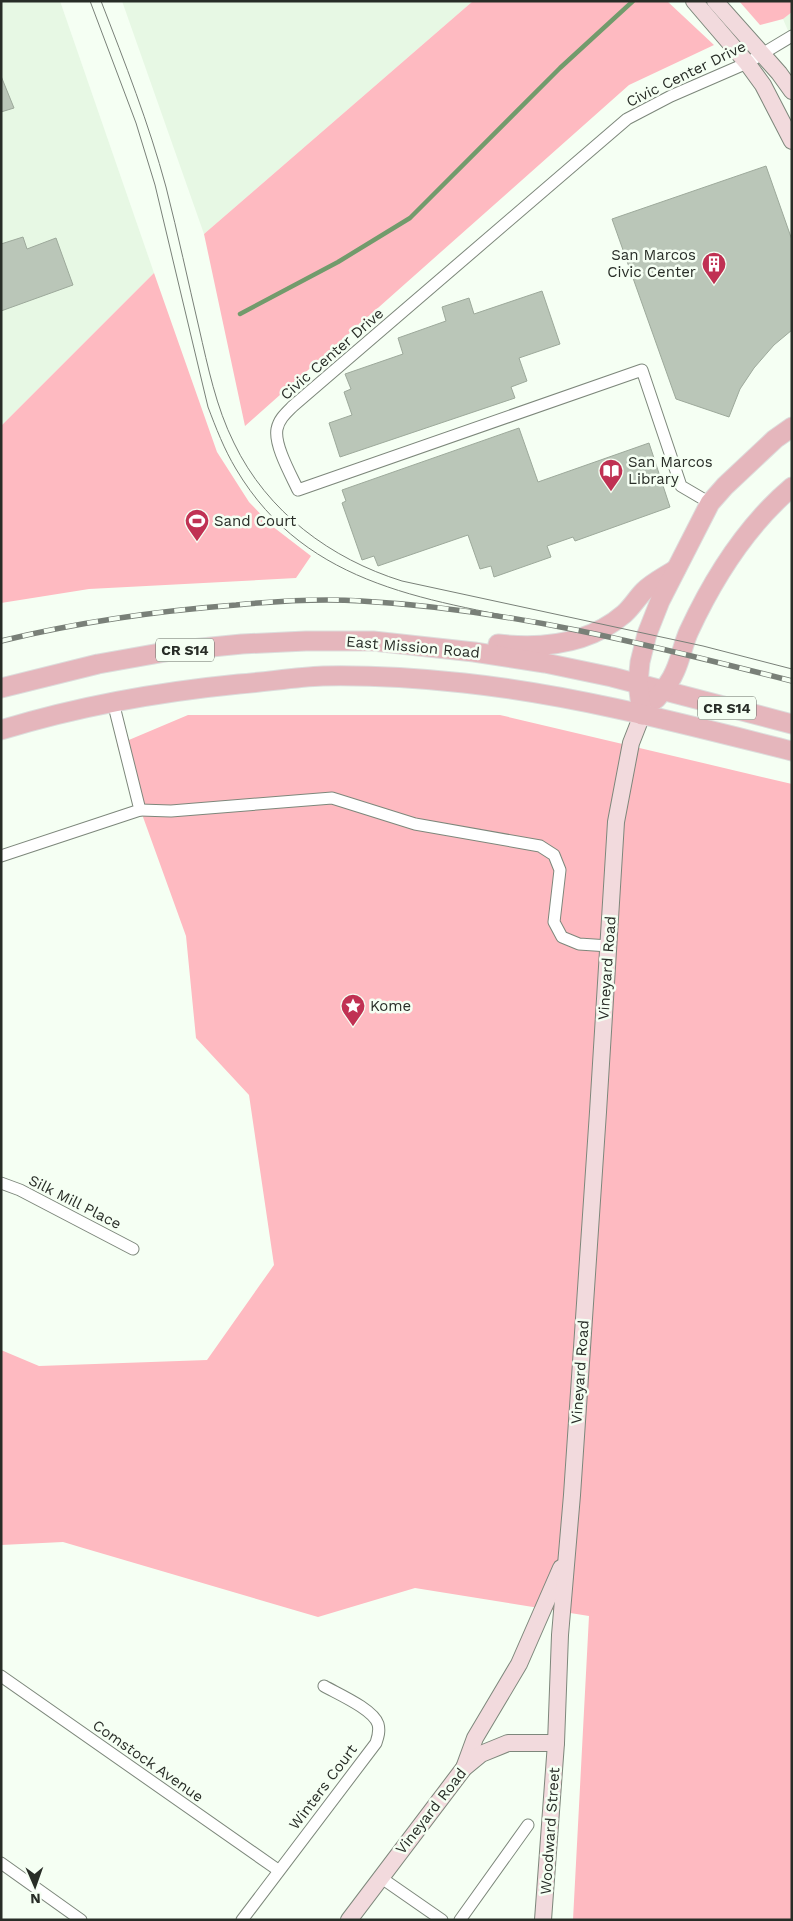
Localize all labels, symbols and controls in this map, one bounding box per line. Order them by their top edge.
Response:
street label: Civic Center Drive [623,37,749,111]
place label: San Marcos Civic Center [607,246,696,281]
building icon: San Marcos Civic Center [701,251,727,285]
street label: Civic Center Drive [277,304,387,404]
place label: San Marcos Library [628,453,713,488]
library icon: San Marcos Library [598,458,624,492]
sports icon: Sand Court [184,508,210,542]
place label: Sand Court [214,512,297,530]
street label: East Mission Road [345,632,481,662]
road number: CR S14 [156,638,214,662]
road number: CR S14 [698,696,756,720]
street label: Vineyard Road [594,915,620,1021]
place icon: Kome [340,993,366,1027]
place label: Kome [370,997,411,1015]
street label: Silk Mill Place [26,1171,124,1233]
street label: Vineyard Road [567,1319,593,1425]
street label: Comstock Avenue [89,1716,207,1806]
street label: Winters Court [285,1740,361,1833]
street label: Vineyard Road [392,1764,470,1858]
street label: Woodward Street [537,1766,563,1895]
north arrow [10,1861,60,1911]
text: N [30,1891,41,1907]

